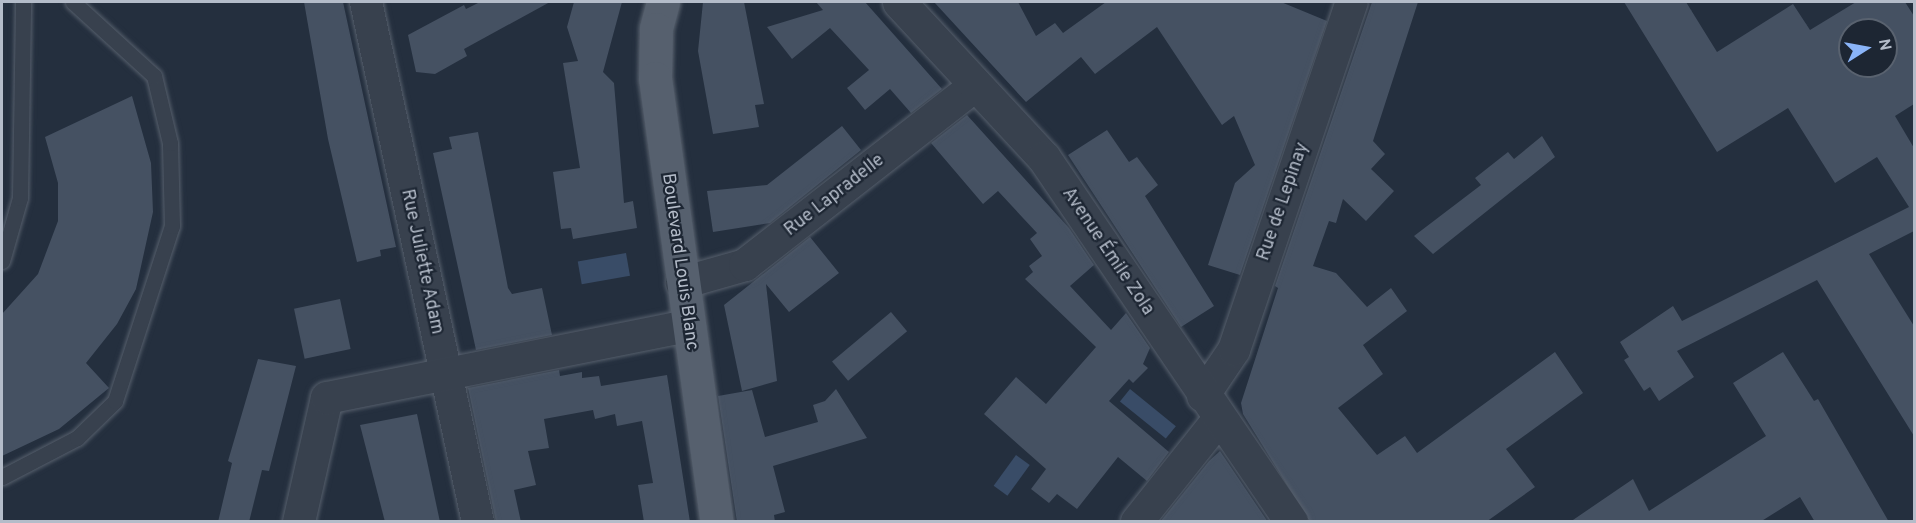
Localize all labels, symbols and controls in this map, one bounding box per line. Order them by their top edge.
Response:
north arrow [1838,18,1898,78]
text: N [1873,37,1895,52]
street label: Rue de Lepinay [1254,140,1314,264]
street label: Rue Lapradelle [781,150,889,242]
street label: Boulevard Louis Blanc [656,172,702,352]
street label: Avenue Émile Zola [1056,184,1158,320]
street label: Rue Juliette Adam [395,187,447,337]

